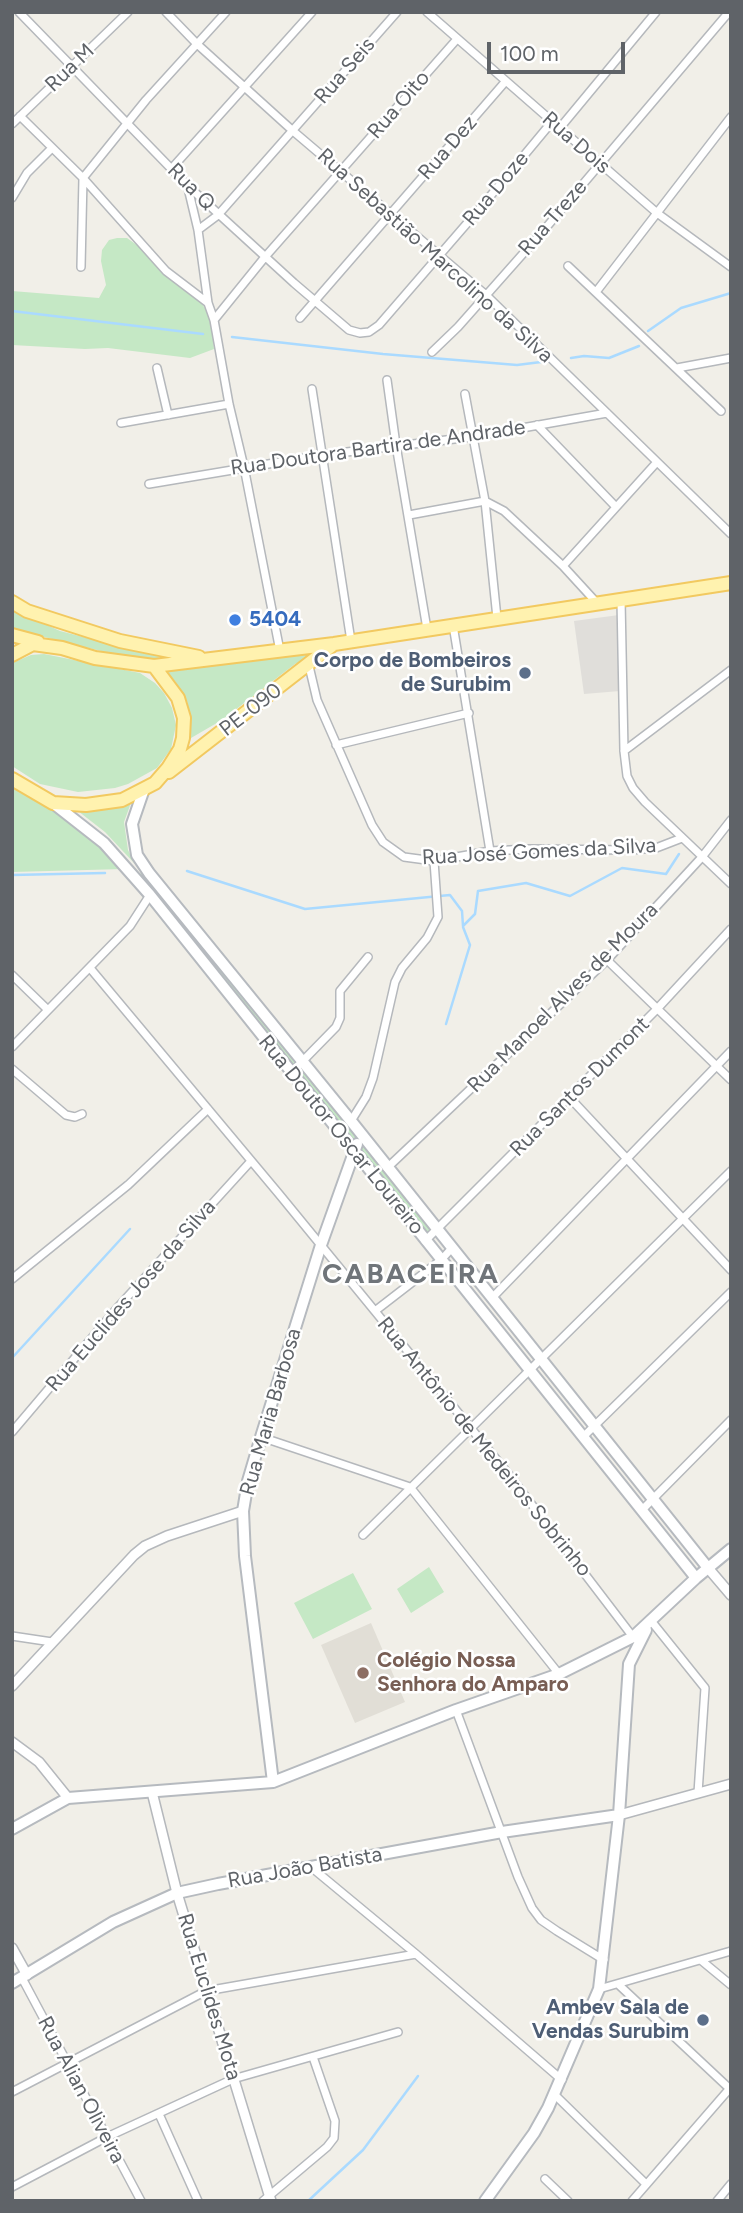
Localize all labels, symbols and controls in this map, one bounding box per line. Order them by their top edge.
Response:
scale bar [491,28,629,72]
street label: Rua Seis [309,33,381,109]
street label: Rua M [40,39,100,97]
text: 100 m [500,41,559,66]
street label: Rua Oito [363,66,435,144]
street label: Rua Dois [537,107,615,179]
street label: Rua Dez [413,111,483,185]
street label: Rua Sebastião Marcolino da Silva [312,143,558,369]
street label: Rua Doze [458,147,534,231]
street label: Rua Q [162,158,220,216]
street label: Rua Treze [513,175,593,261]
street label: Rua Doutora Bartira de Andrade [229,415,527,481]
place label: 5404 [249,607,301,633]
marker: 5404 [227,612,243,628]
place label: Corpo de Bombeiros de Surubim [314,648,511,698]
marker: Corpo de Bombeiros de Surubim [517,665,533,681]
street label: PE-090 [215,678,287,742]
street label: Rua José Gomes da Silva [421,833,657,871]
street label: Rua Manoel Alves de Moura [463,898,663,1098]
street label: Rua Santos Dumont [505,1012,655,1162]
street label: Rua Doutor Oscar Loureiro [253,1030,429,1240]
street label: Rua Euclides Jose da Silva [41,1195,221,1397]
district label: CABACEIRA [323,1258,499,1292]
street label: Rua Antônio de Medeiros Sobrinho [371,1312,597,1582]
street label: Rua Maria Barbosa [235,1326,307,1498]
place label: Colégio Nossa Senhora do Amparo [377,1648,569,1698]
marker: Colégio Nossa Senhora do Amparo [355,1665,371,1681]
street label: Rua João Batista [226,1842,384,1894]
street label: Rua Euclides Mota [172,1911,246,2083]
place label: Ambev Sala de Vendas Surubim [532,1995,689,2045]
street label: Rua Alian Oliveira [32,2012,130,2168]
marker: Ambev Sala de Vendas Surubim [695,2012,711,2028]

